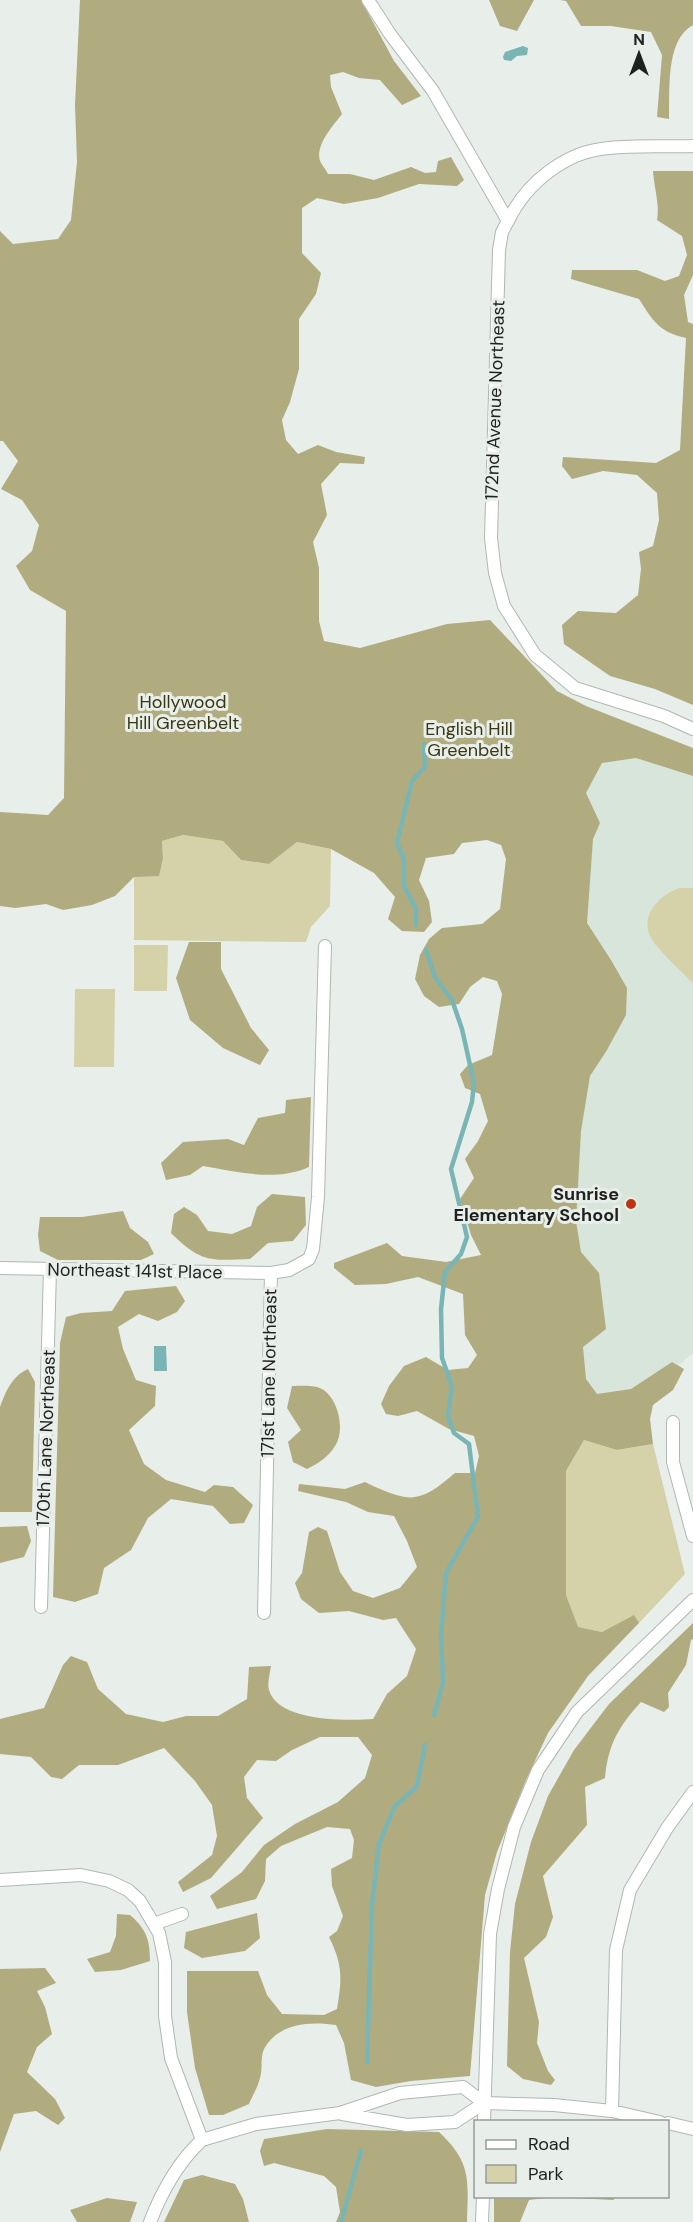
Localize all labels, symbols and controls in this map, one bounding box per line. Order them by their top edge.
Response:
north arrow [609,24,669,84]
text: N [633,29,645,50]
street label: 172nd Avenue Northeast [480,299,510,501]
park label: Hollywood Hill Greenbelt [127,690,239,735]
park label: English Hill Greenbelt [425,717,513,762]
place label: Sunrise Elementary School [453,1182,619,1227]
marker: Sunrise Elementary School [624,1197,638,1211]
street label: Northeast 141st Place [47,1257,223,1285]
street label: 171st Lane Northeast [256,1288,282,1458]
street label: 170th Lane Northeast [31,1349,61,1527]
legend [474,2120,669,2198]
text: Road [528,2132,570,2156]
text: Park [528,2162,564,2186]

